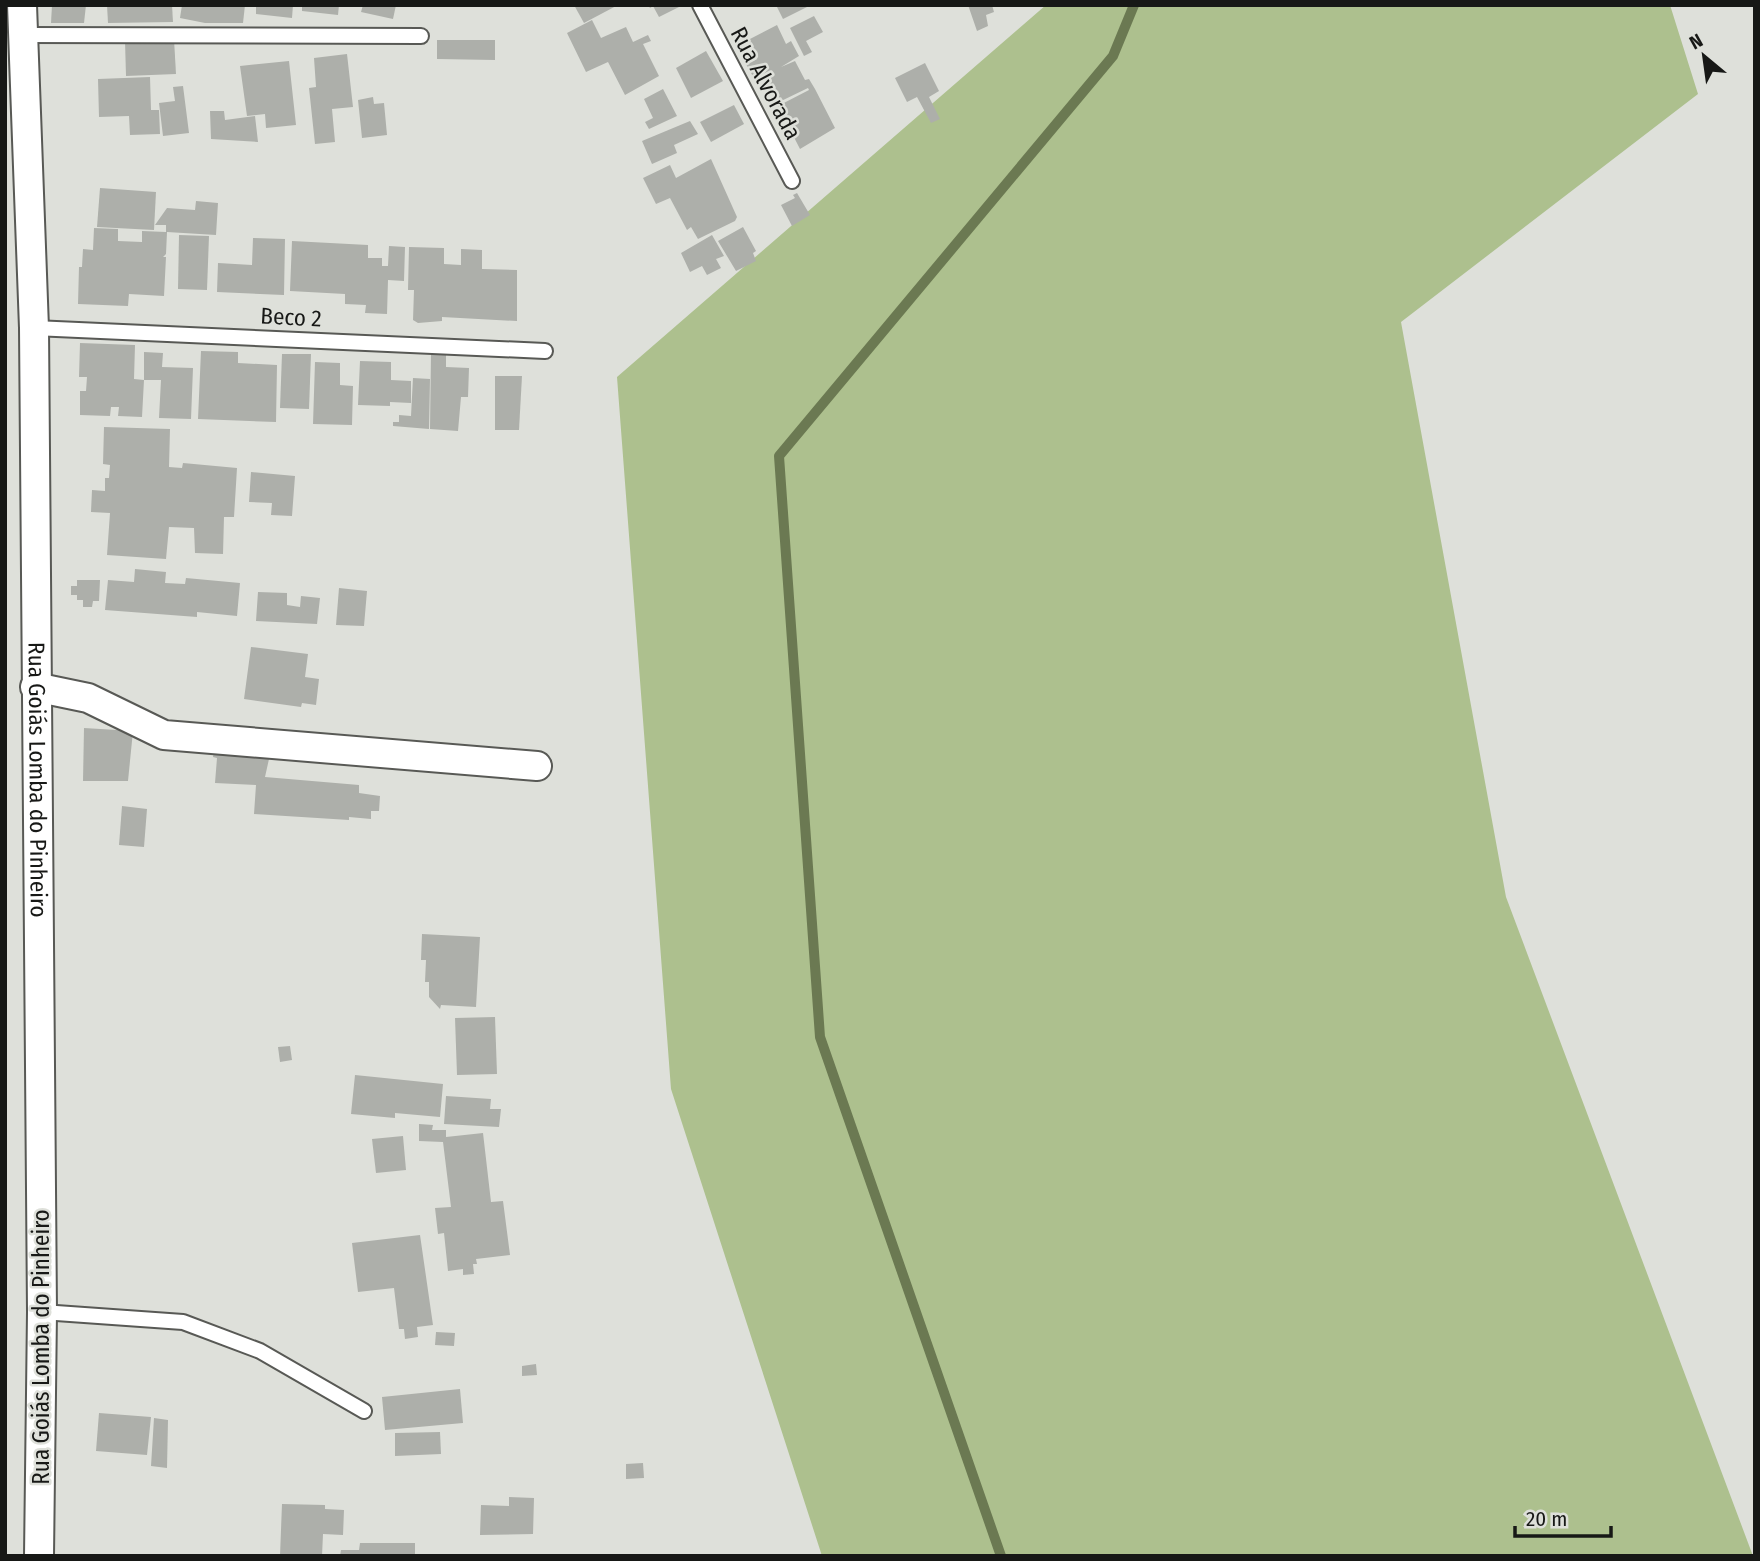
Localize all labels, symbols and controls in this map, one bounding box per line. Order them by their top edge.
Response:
north arrow [1669,21,1739,91]
street label: Rua Alvorada [725,22,807,144]
text: N [1685,29,1707,54]
street label: Beco 2 [260,301,322,333]
street label: Rua Goiás Lomba do Pinheiro [23,642,53,918]
street label: Rua Goiás Lomba do Pinheiro [27,1209,55,1485]
scale bar [1515,1494,1611,1538]
text: 20 m [1526,1506,1567,1532]

